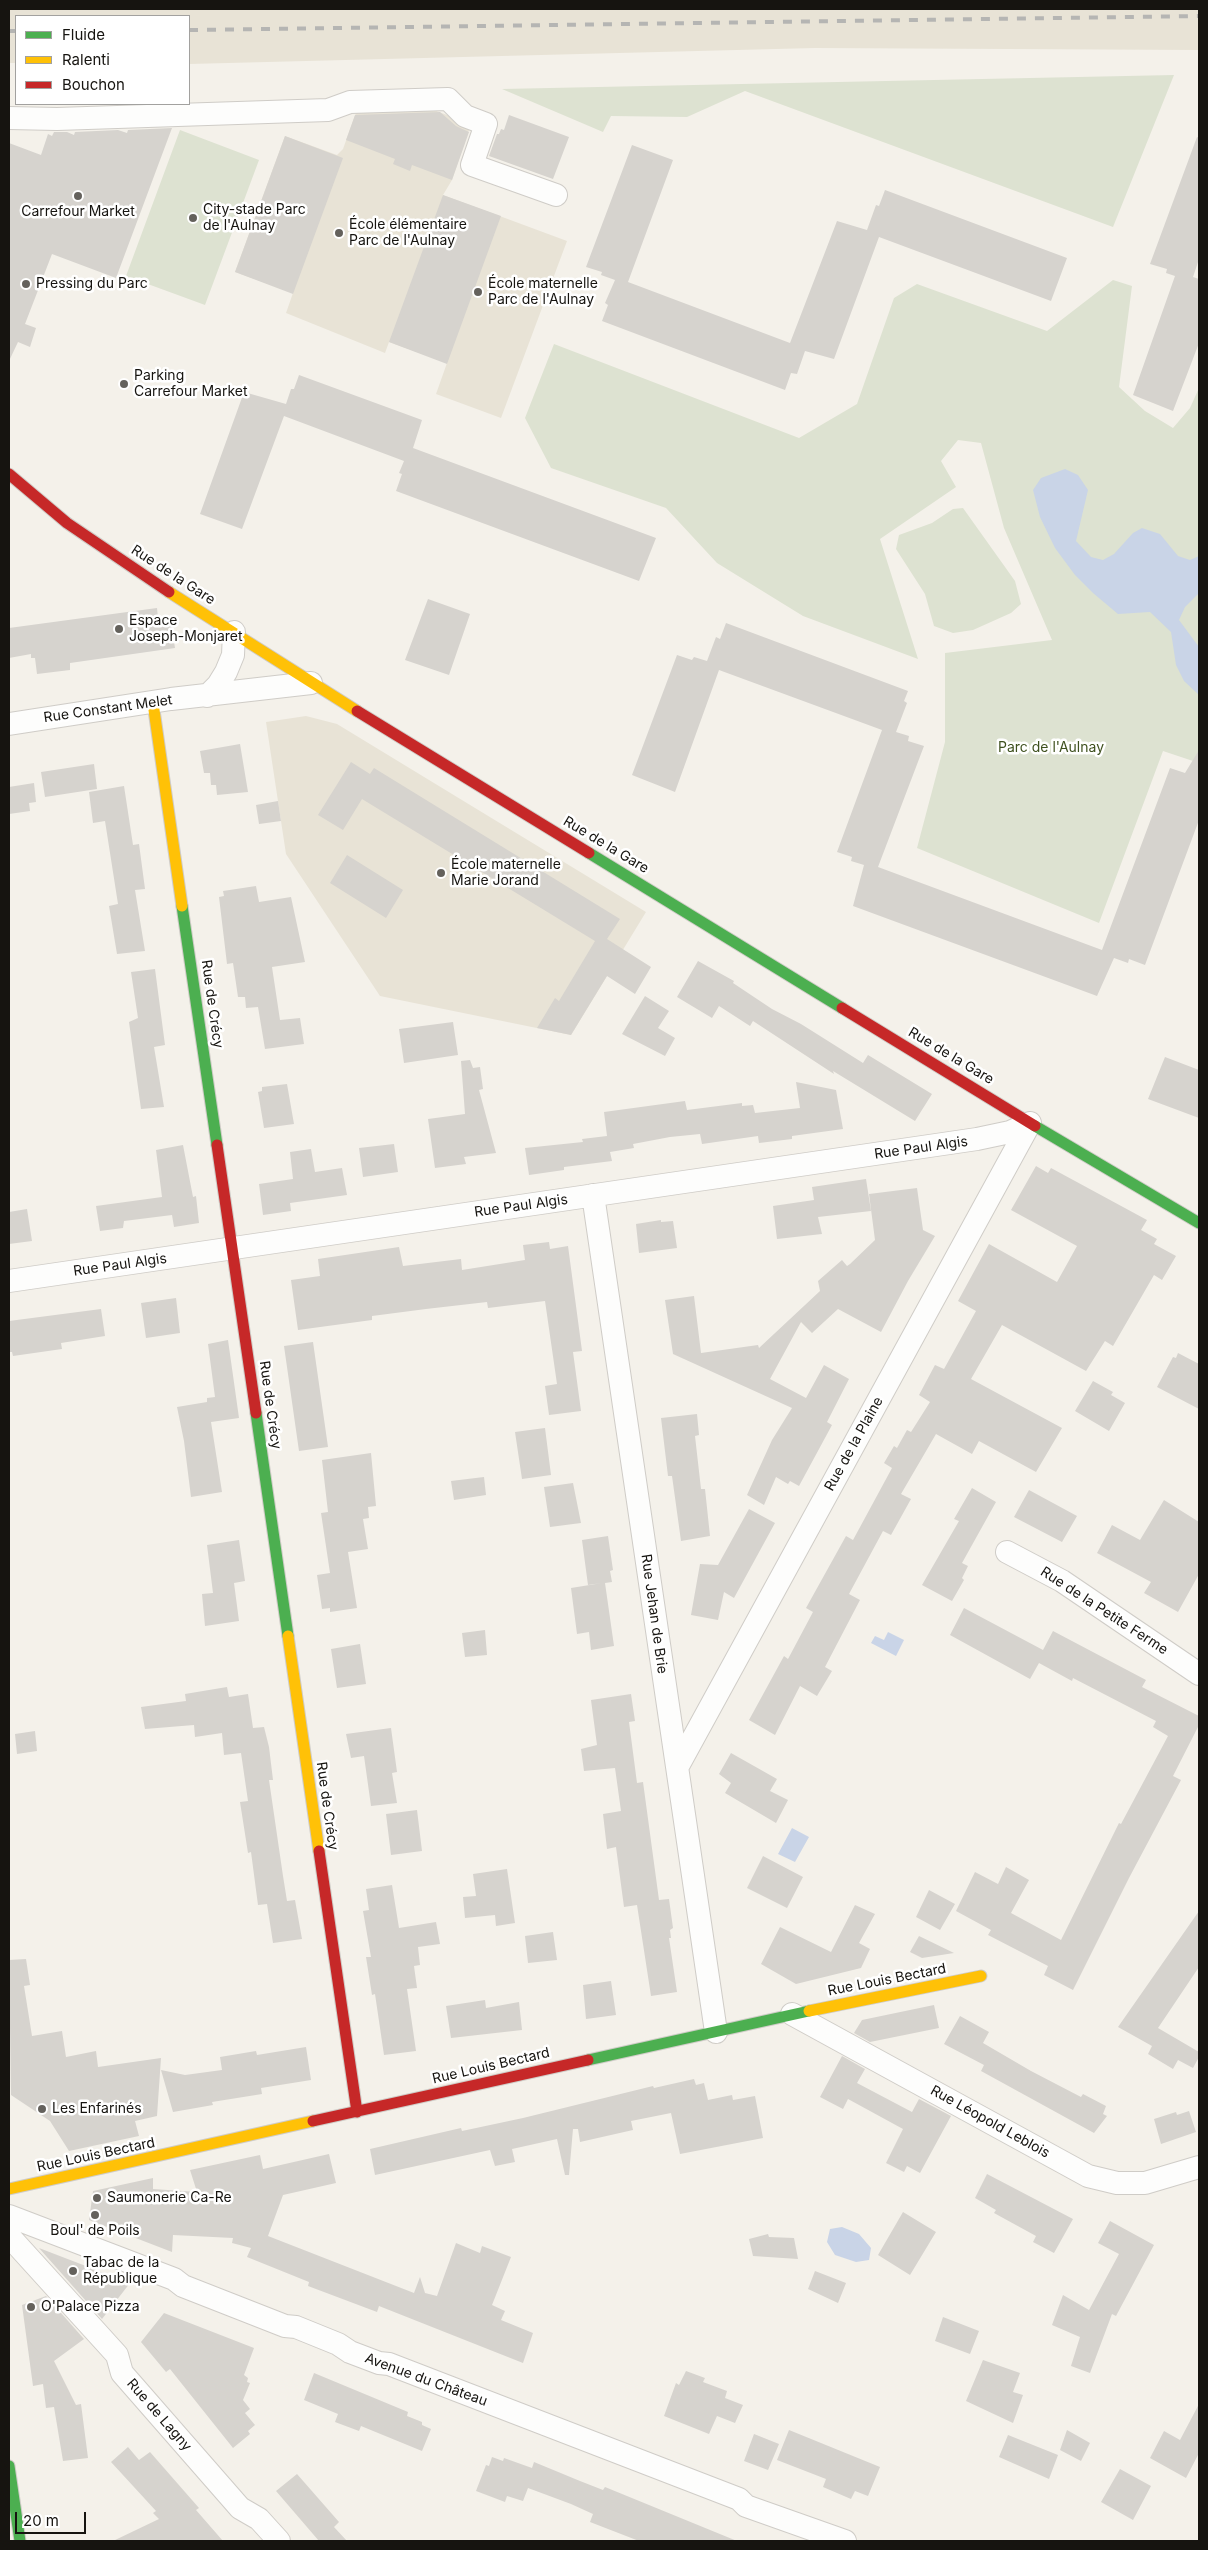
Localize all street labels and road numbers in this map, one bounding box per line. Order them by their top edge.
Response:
street label: Rue de la Gare [128,542,218,608]
street label: Rue Constant Melet [43,692,173,726]
street label: Rue de la Gare [560,813,652,877]
street label: Rue de Crécy [197,959,227,1049]
street label: Rue de la Gare [905,1024,997,1088]
street label: Rue Paul Algis [873,1133,969,1163]
street label: Rue Paul Algis [473,1191,569,1221]
street label: Rue Paul Algis [72,1250,168,1280]
street label: Rue de Crécy [255,1360,285,1450]
street label: Rue de la Plaine [821,1394,887,1494]
street label: Rue Jehan de Brie [637,1553,671,1675]
street label: Rue de la Petite Ferme [1037,1563,1171,1659]
street label: Rue de Crécy [312,1761,342,1851]
street label: Rue Louis Bectard [826,1960,948,2000]
street label: Rue Louis Bectard [431,2044,551,2088]
street label: Rue Léopold Leblois [927,2082,1053,2162]
street label: Rue Louis Bectard [35,2134,157,2176]
street label: Avenue du Château [362,2350,490,2410]
street label: Rue de Lagny [123,2375,195,2455]

